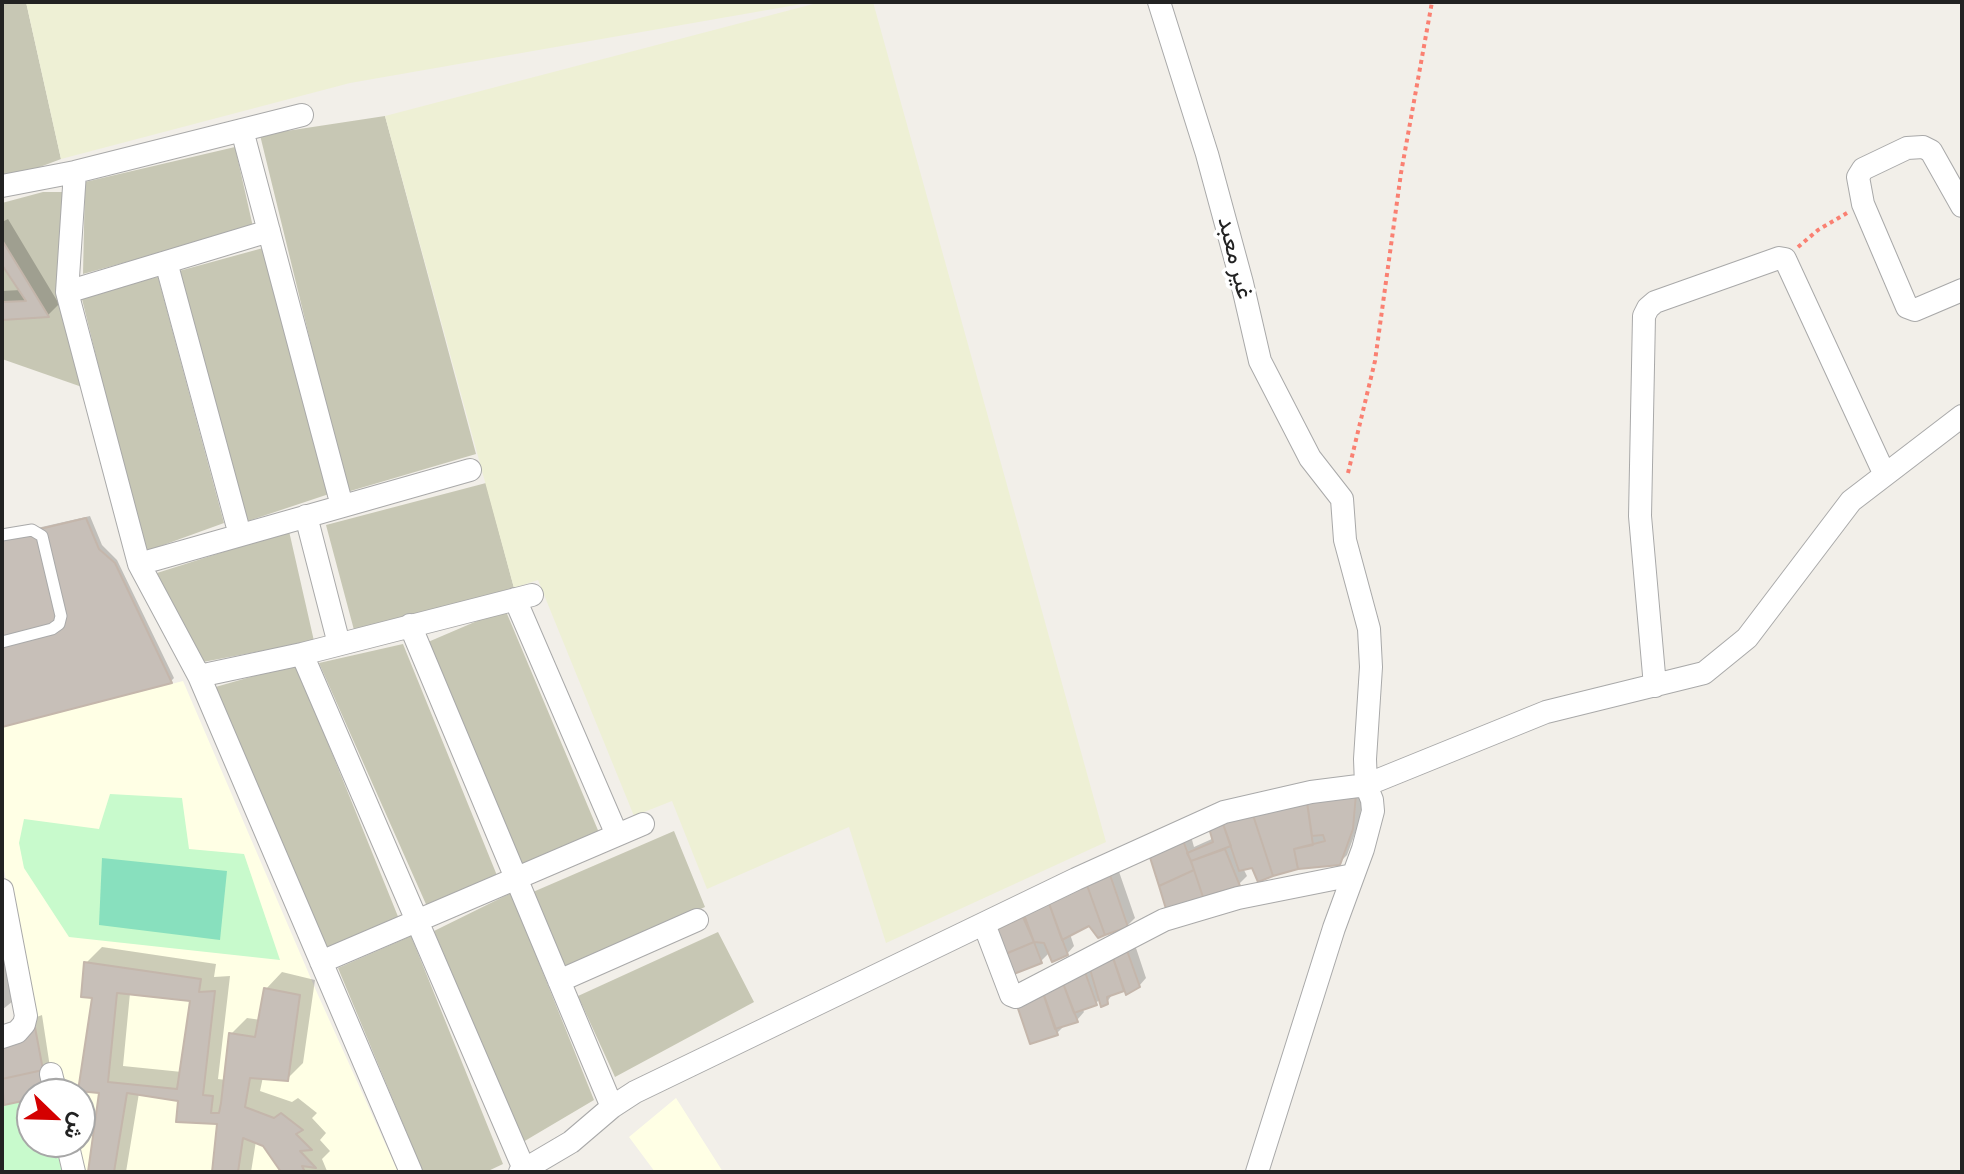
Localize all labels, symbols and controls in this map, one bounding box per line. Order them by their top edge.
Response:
street label: غير معبد [1211,214,1259,302]
north arrow [16,1078,96,1158]
text: ش [58,1109,94,1144]

